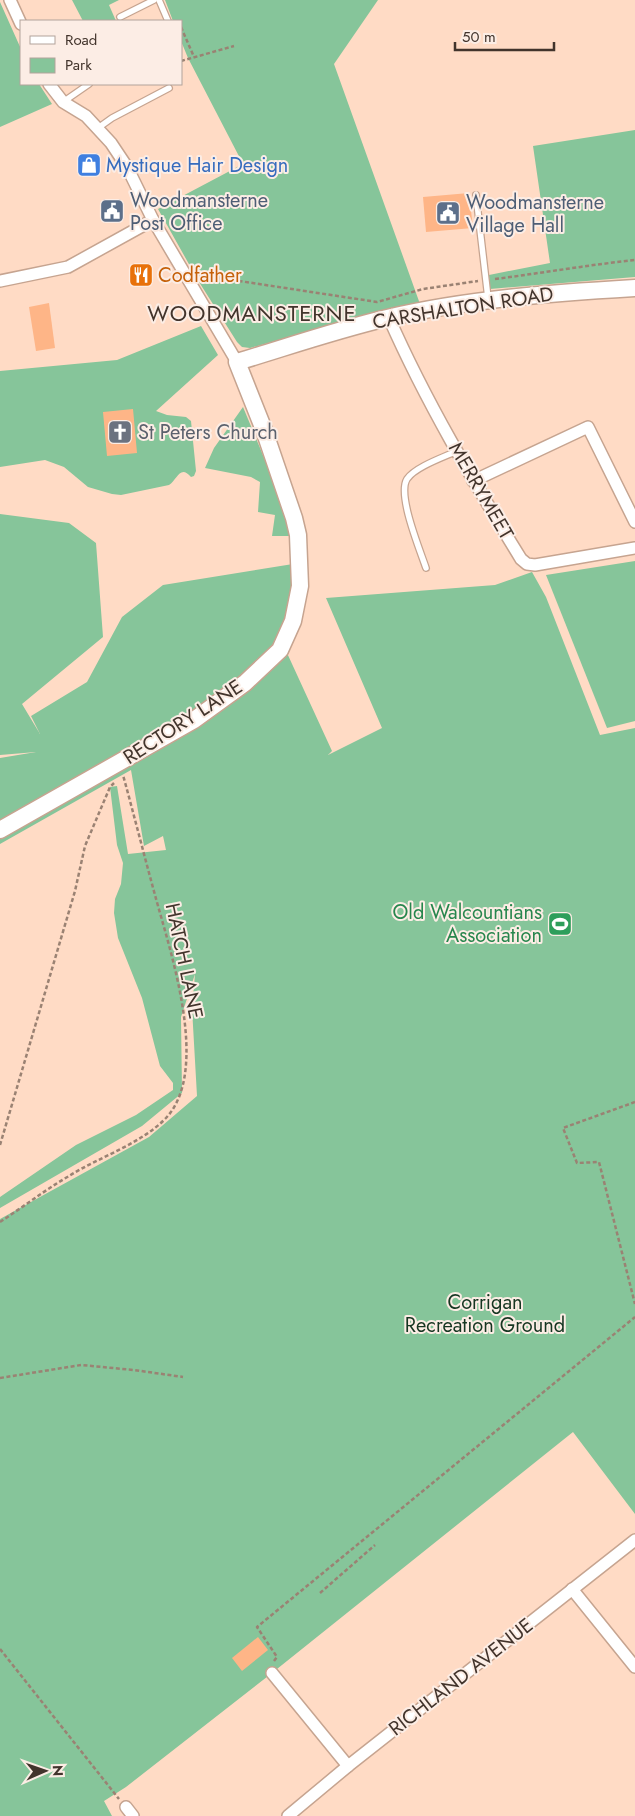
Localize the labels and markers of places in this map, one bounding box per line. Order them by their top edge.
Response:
place label: Mystique Hair Design [106,151,288,180]
shop icon: Mystique Hair Design [76,152,102,178]
place label: Woodmansterne Post Office [130,186,268,238]
place label: Woodmansterne Village Hall [466,188,604,240]
public building icon: Woodmansterne Post Office [99,198,125,224]
public building icon: Woodmansterne Village Hall [435,200,461,226]
place label: Codfather [158,261,242,290]
restaurant icon: Codfather [128,262,154,288]
place label: St Peters Church [138,418,278,447]
church icon: St Peters Church [107,419,133,445]
place label: Old Walcountians Association [393,898,542,950]
sports icon: Old Walcountians Association [547,911,573,937]

